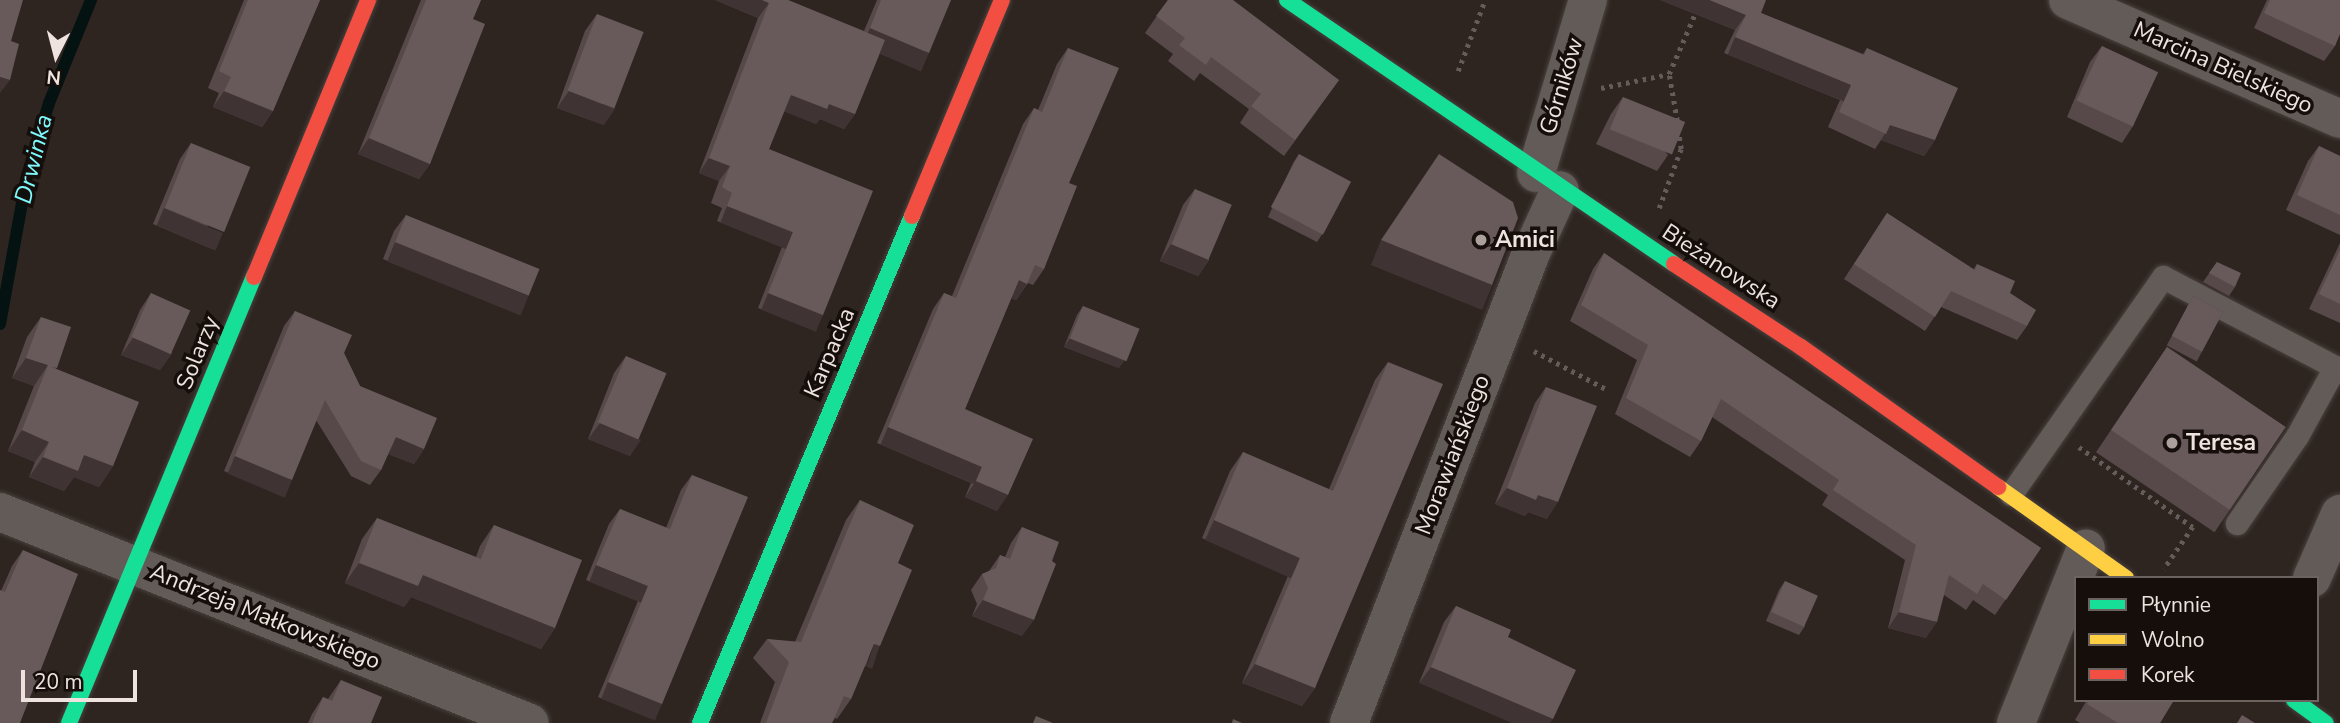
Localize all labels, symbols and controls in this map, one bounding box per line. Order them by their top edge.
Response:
street label: Marcina Bielskiego [2129,16,2317,120]
north arrow [21,21,91,91]
street label: Górników [1534,34,1590,138]
text: N [45,63,62,91]
water label: Drwinka [9,111,59,207]
street label: Bieżanowska [1657,219,1785,315]
place label: Amici [1495,226,1555,254]
marker: Amici [1473,232,1489,248]
street label: Karpacka [799,304,861,402]
street label: Solarzy [171,312,225,394]
street label: Morawiańskiego [1410,371,1496,539]
place label: Teresa [2186,429,2256,457]
marker: Teresa [2164,435,2180,451]
street label: Andrzeja Małkowskiego [146,558,384,676]
legend [2074,576,2319,702]
text: Płynnie [2141,591,2211,619]
text: Wolno [2141,626,2204,654]
scale bar [24,656,140,700]
text: Korek [2141,661,2195,689]
text: 20 m [34,668,83,696]

